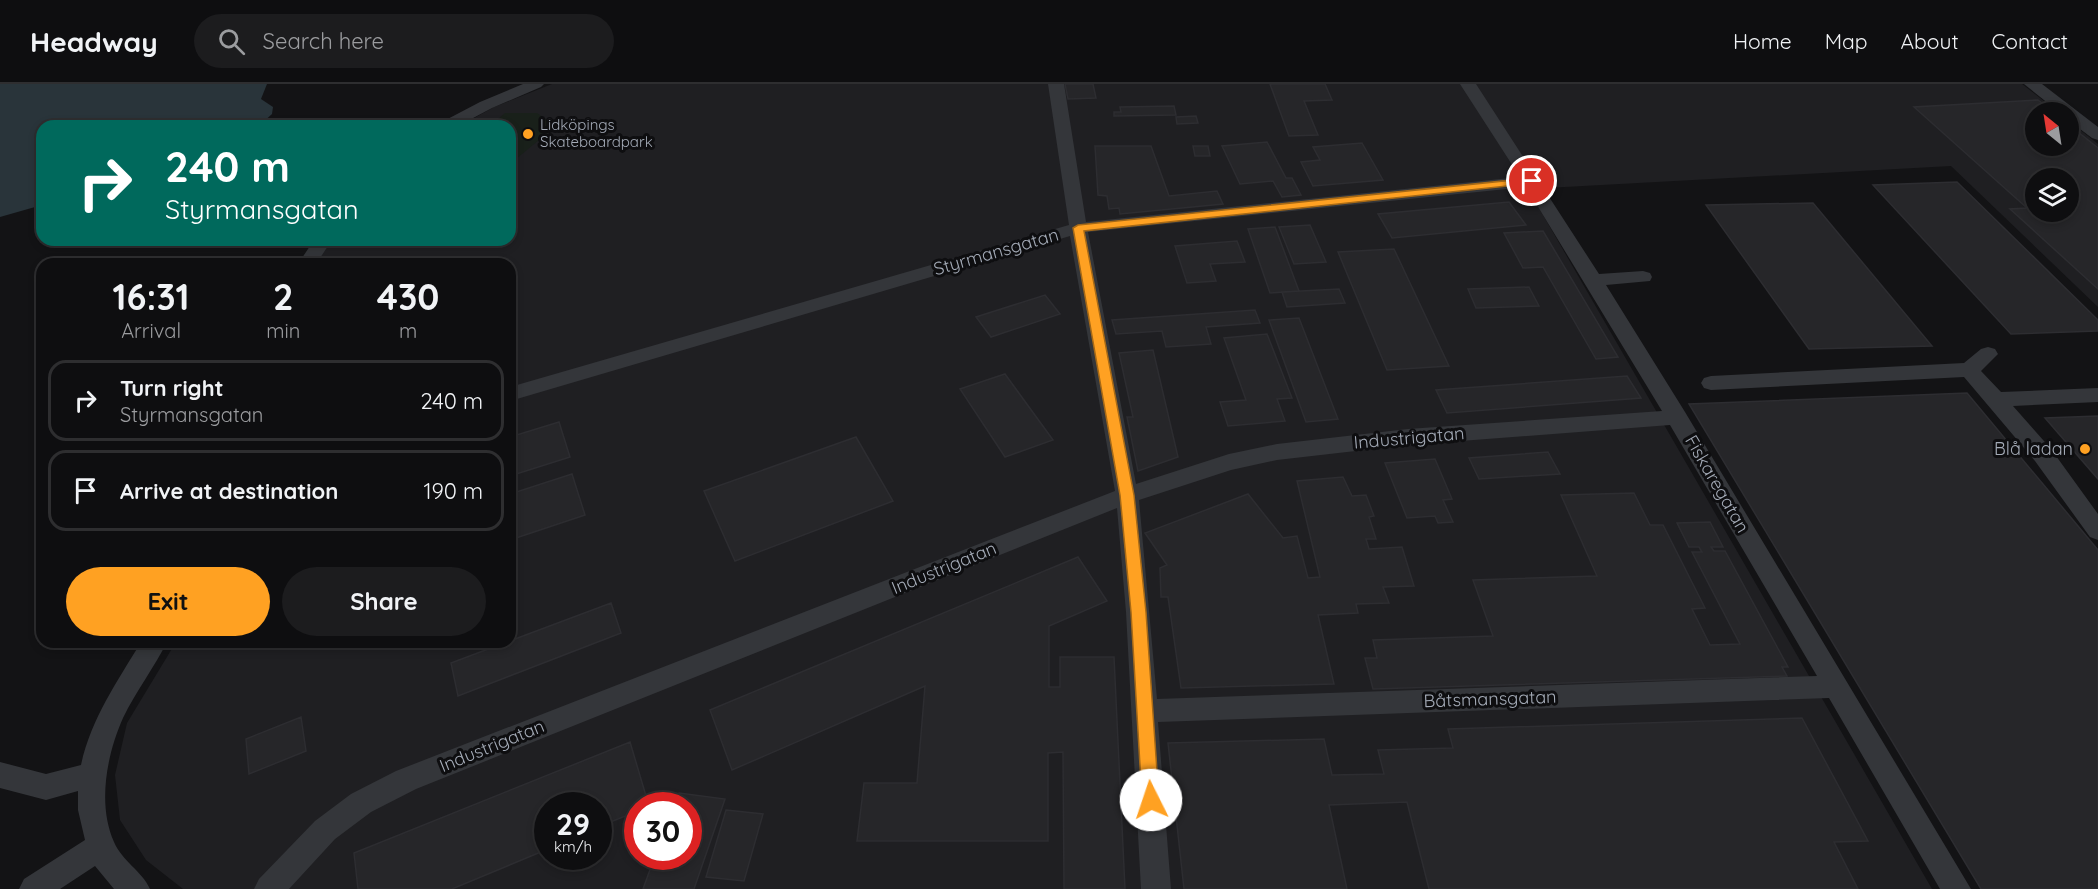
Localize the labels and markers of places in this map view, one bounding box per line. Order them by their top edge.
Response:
place label: Lidköpings Skateboardpark [540,115,653,151]
marker: Lidköpings Skateboardpark [521,127,535,141]
pin [1506,155,1557,206]
place label: Blå ladan [1994,437,2073,460]
marker: Blå ladan [2078,442,2092,456]

